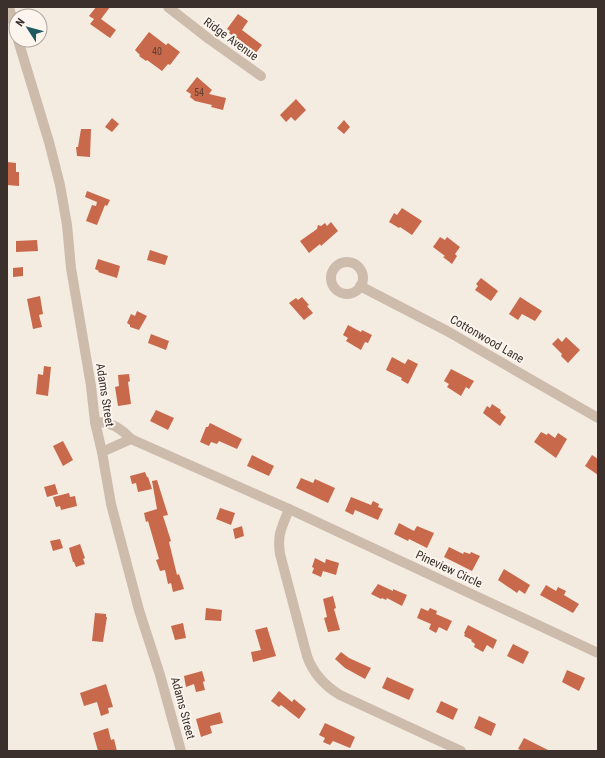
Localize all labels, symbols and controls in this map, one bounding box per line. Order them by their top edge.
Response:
north arrow [8,8,48,48]
street label: Ridge Avenue [201,15,261,64]
text: N [13,16,28,29]
house number: 40 [152,46,162,57]
house number: 54 [194,87,204,98]
street label: Cottonwood Lane [448,312,527,366]
street label: Adams Street [93,362,117,428]
street label: Pineview Circle [413,547,485,591]
street label: Adams Street [168,675,198,741]

